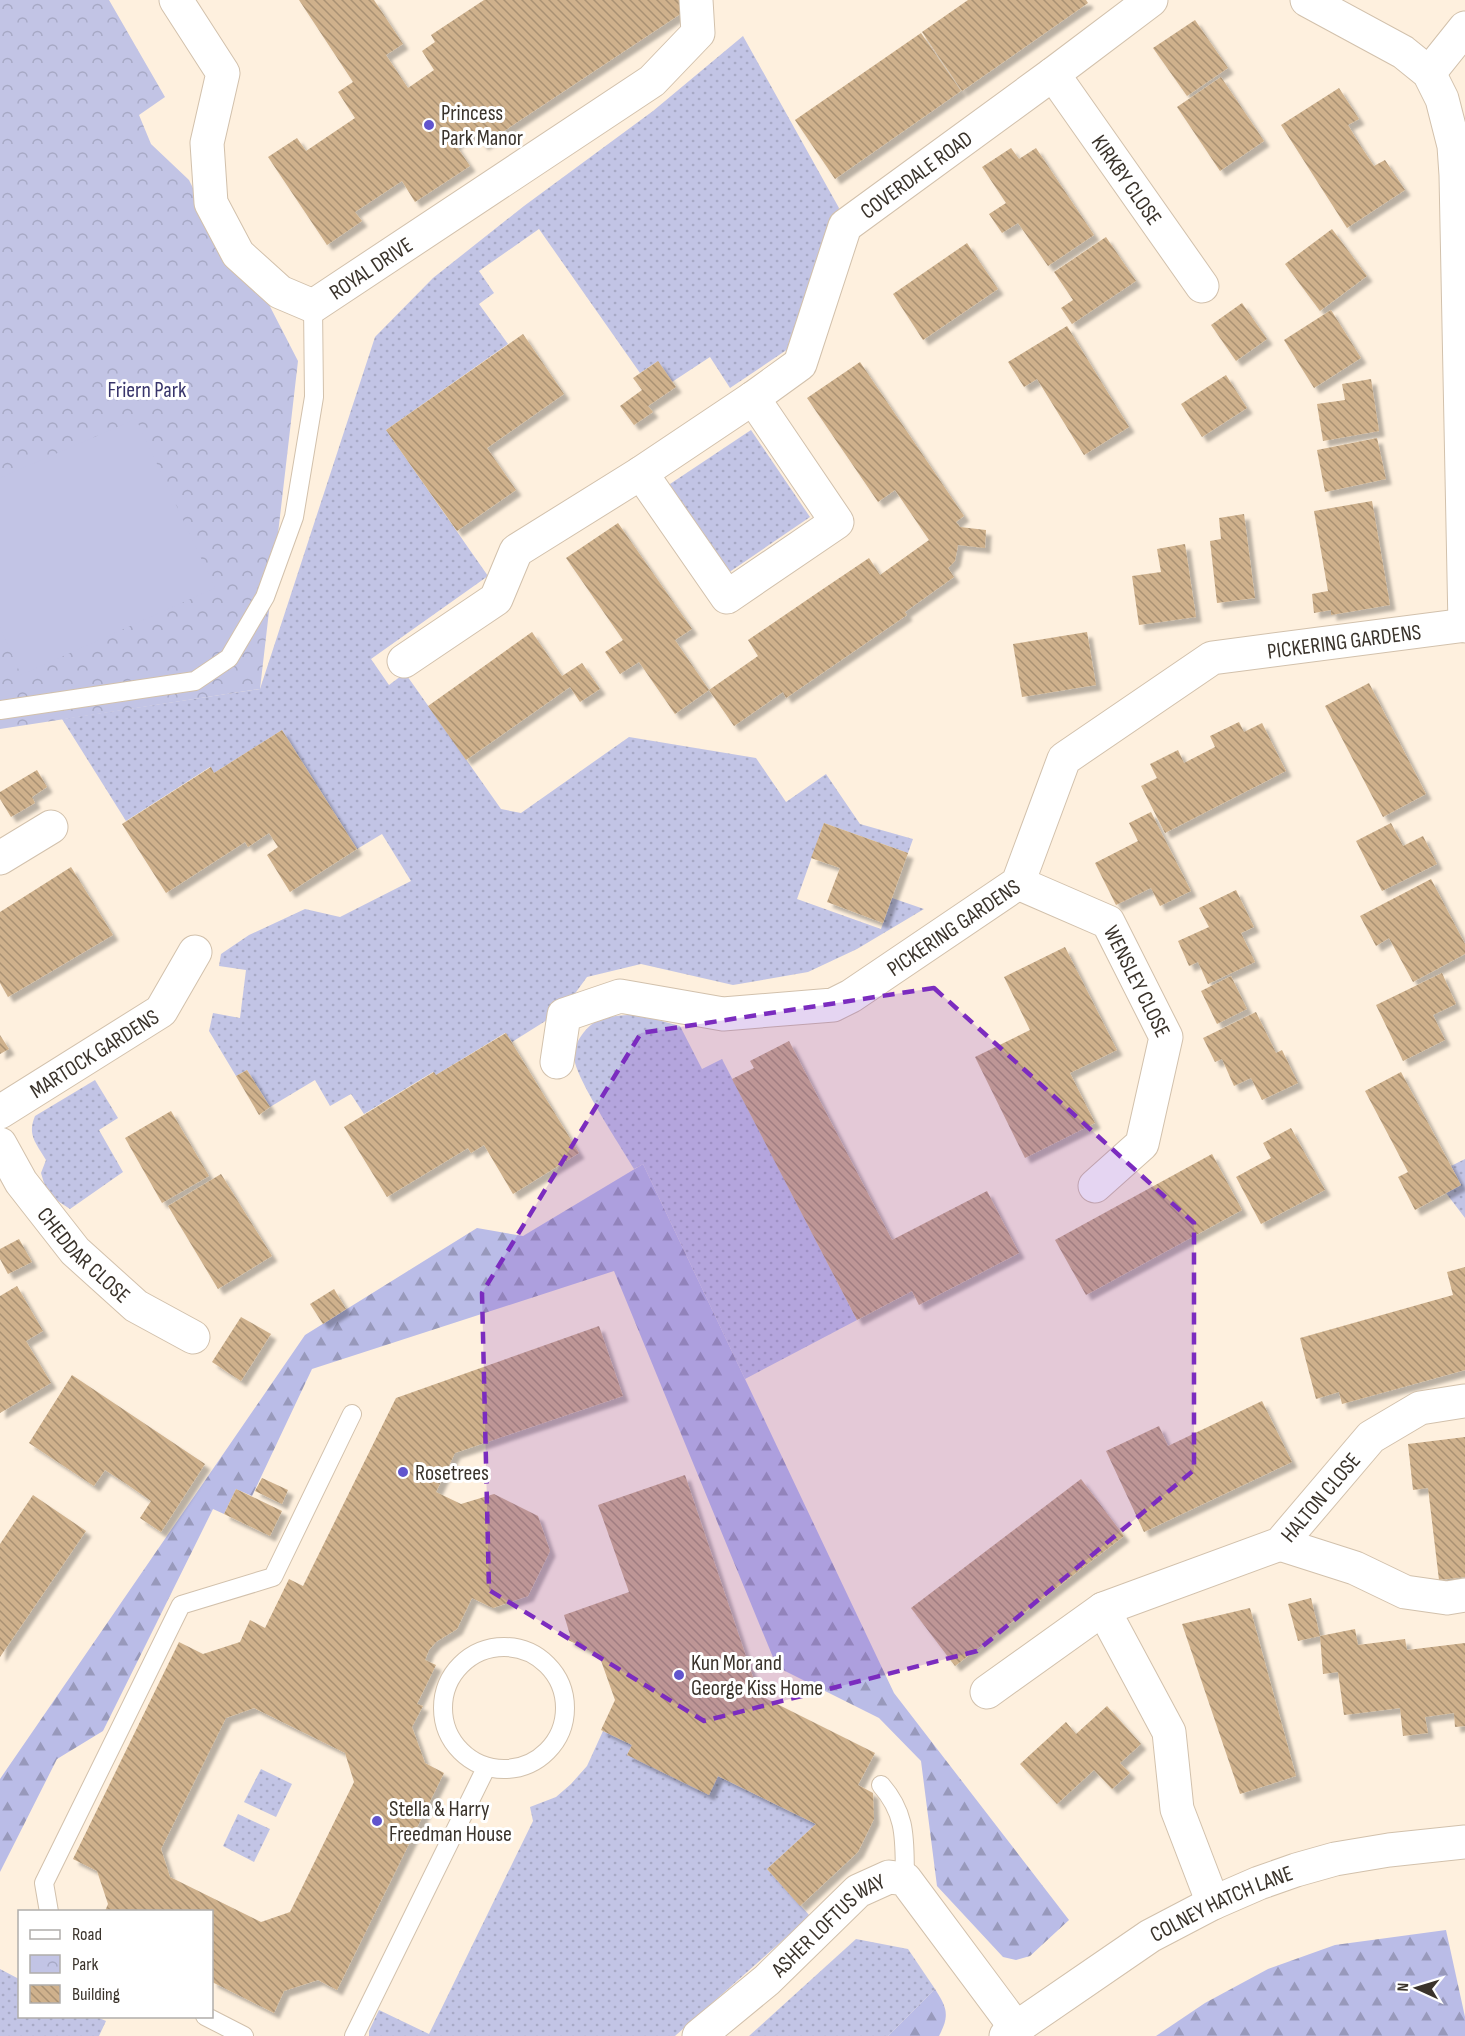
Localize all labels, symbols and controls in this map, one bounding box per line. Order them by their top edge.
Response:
place label: Princess Park Manor [441,100,523,152]
marker: Princess Park Manor [422,118,436,132]
street label: COVERDALE ROAD [855,126,978,225]
street label: KIRKBY CLOSE [1085,130,1167,231]
street label: ROYAL DRIVE [325,232,418,306]
park label: Friern Park [108,377,187,404]
street label: PICKERING GARDENS [1266,619,1423,666]
street label: PICKERING GARDENS [882,874,1026,983]
street label: WENSLEY CLOSE [1097,921,1176,1042]
street label: MARTOCK GARDENS [25,1004,164,1105]
street label: CHEDDAR CLOSE [31,1202,135,1309]
street label: HALTON CLOSE [1276,1448,1367,1548]
place label: Rosetrees [415,1460,489,1487]
marker: Rosetrees [396,1465,410,1479]
place label: Kun Mor and George Kiss Home [691,1650,823,1702]
marker: Kun Mor and George Kiss Home [672,1668,686,1682]
place label: Stella & Harry Freedman House [389,1796,512,1848]
marker: Stella & Harry Freedman House [370,1814,384,1828]
street label: COLNEY HATCH LANE [1146,1860,1297,1949]
street label: ASHER LOFTUS WAY [766,1869,890,1984]
legend [18,1910,213,2018]
text: Road [72,1924,102,1945]
text: Park [72,1954,98,1975]
north arrow [1387,1958,1447,2018]
text: N [1394,1982,1413,1992]
text: Building [72,1984,120,2005]

